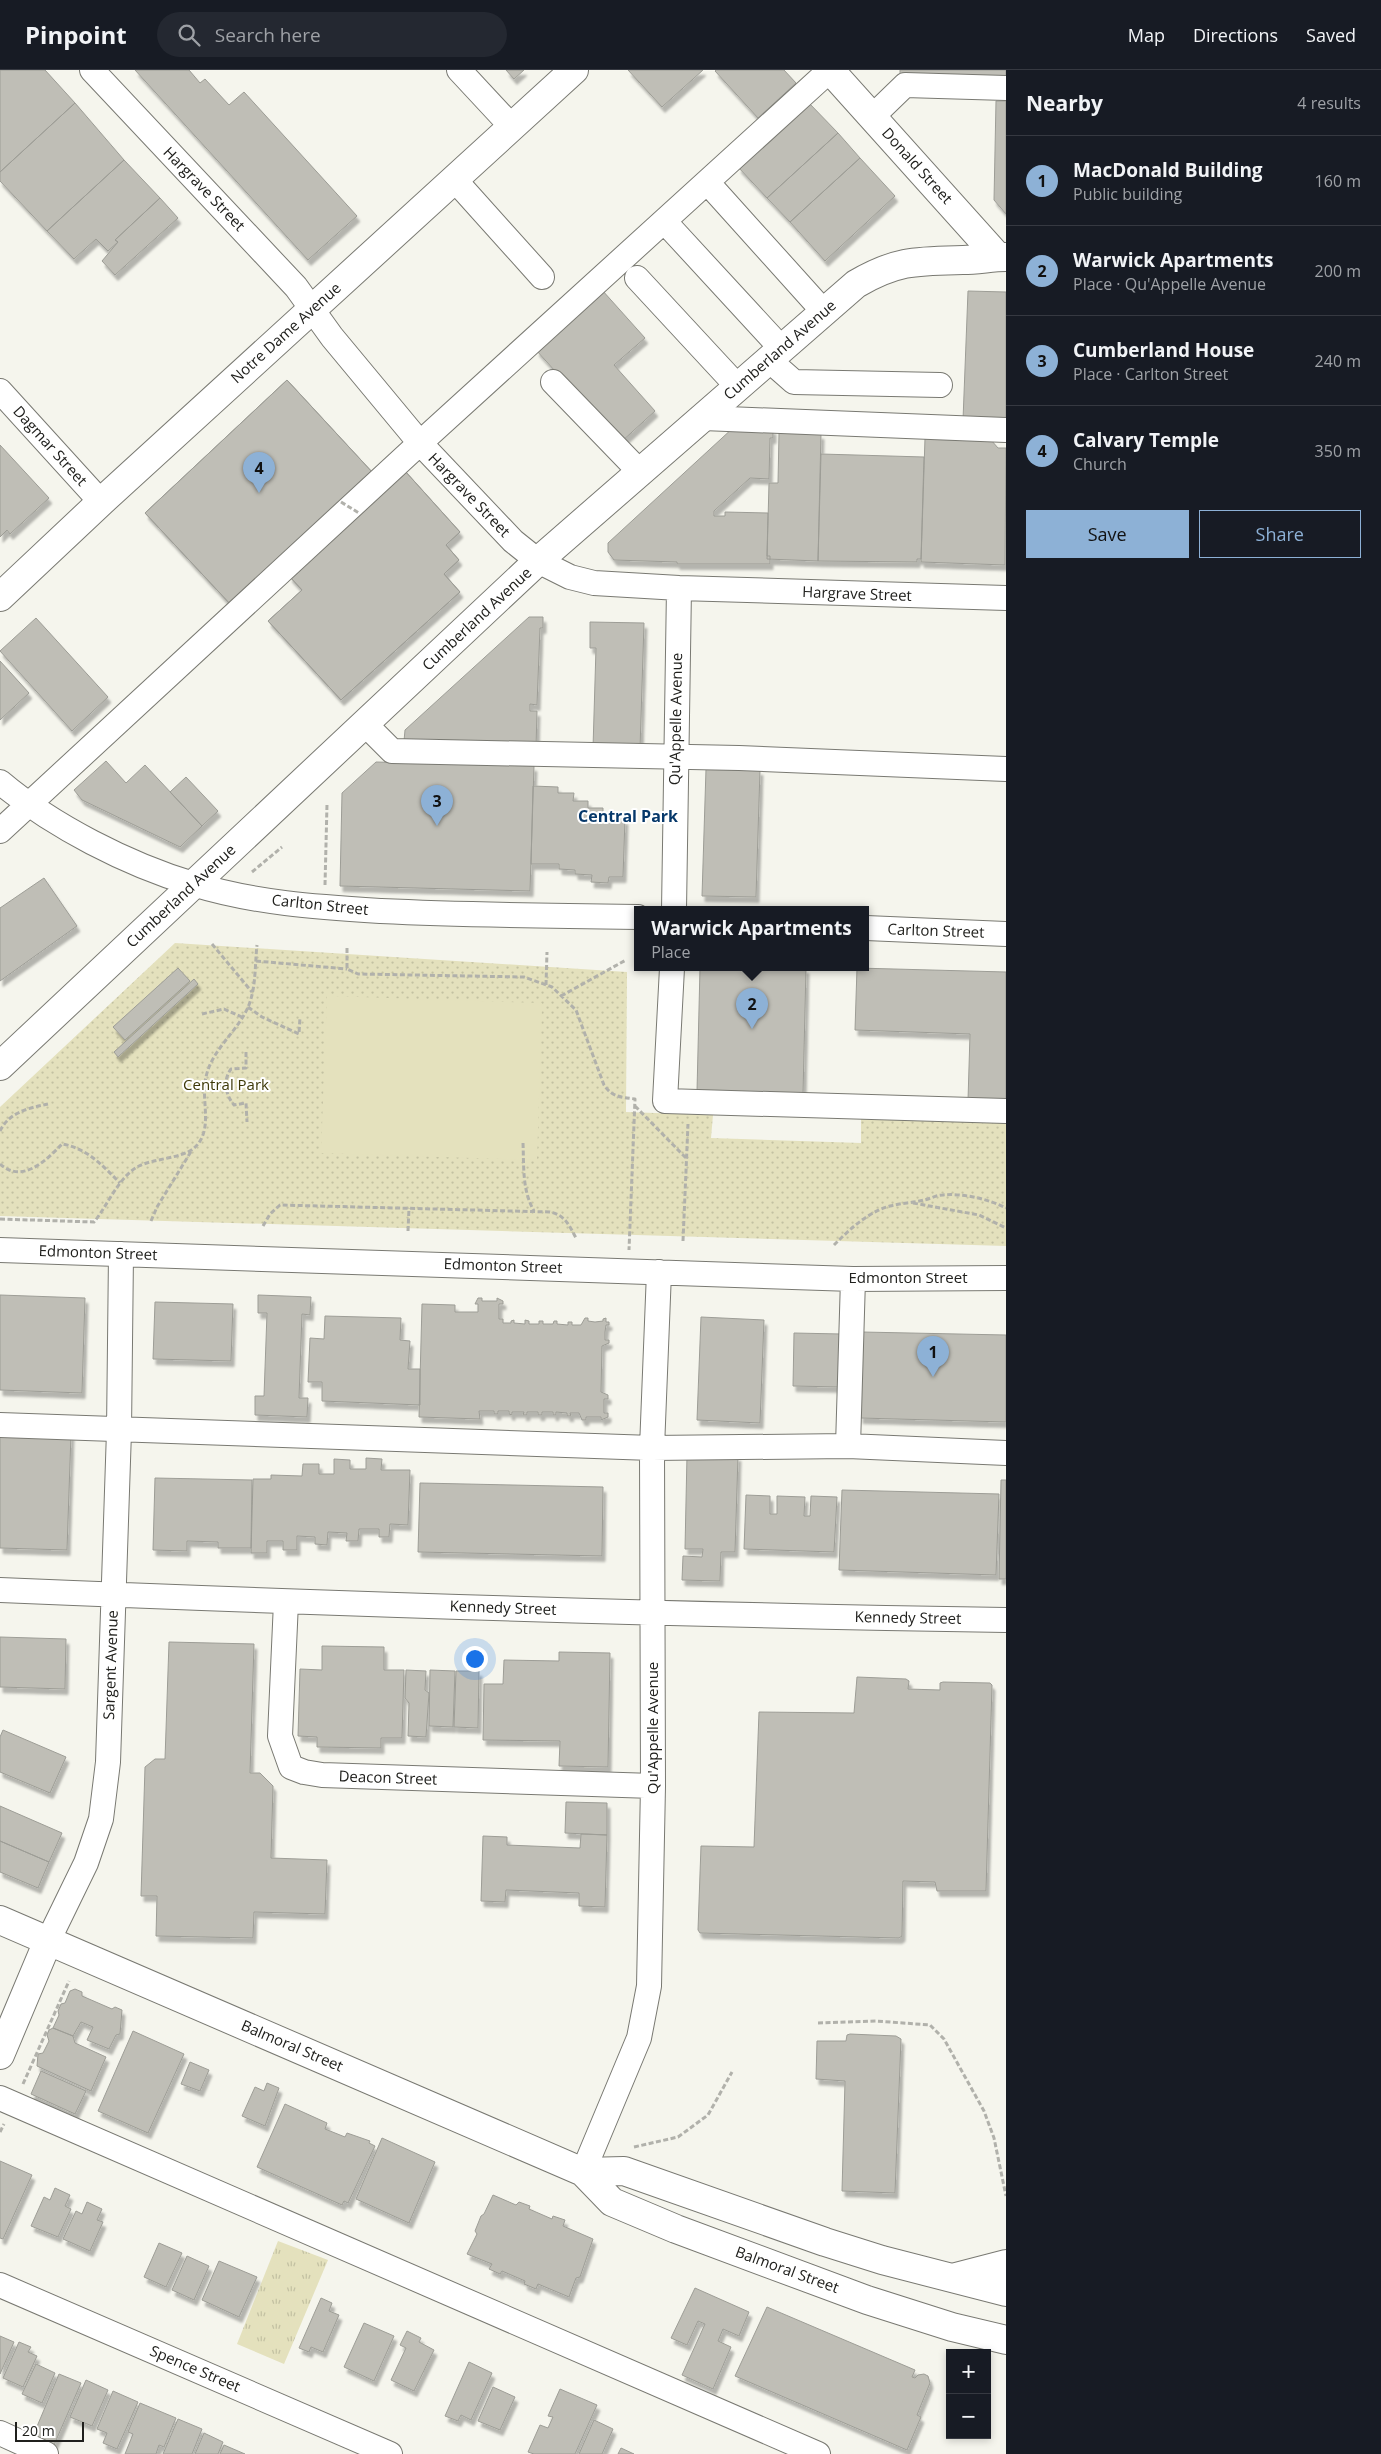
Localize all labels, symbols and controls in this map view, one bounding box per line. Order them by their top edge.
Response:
search box [157,12,507,57]
text: Pinpoint [25,18,127,51]
icon: search [175,21,203,49]
text: Search here [215,22,321,48]
text: Map [1128,23,1165,47]
text: Directions [1193,23,1278,47]
text: Saved [1306,23,1356,47]
text: Nearby [1026,89,1103,117]
text: 4 results [1297,92,1361,114]
street label: Donald Street [878,123,957,208]
street label: Hargrave Street [159,142,250,235]
text: MacDonald Building [1073,157,1263,183]
text: 1 [1037,170,1047,192]
text: 160 m [1315,170,1361,192]
text: Public building [1073,183,1182,205]
text: Warwick Apartments [1073,247,1274,273]
text: 2 [1037,260,1047,282]
text: 200 m [1315,260,1361,282]
text: Place · Qu'Appelle Avenue [1073,273,1266,295]
street label: Notre Dame Avenue [226,277,345,387]
street label: Cumberland Avenue [719,295,840,404]
text: Cumberland House [1073,337,1254,363]
text: 3 [1037,350,1047,372]
text: 240 m [1315,350,1361,372]
text: Place · Carlton Street [1073,363,1228,385]
street label: Dagmar Street [9,401,92,490]
text: Calvary Temple [1073,427,1219,453]
text: 4 [1037,440,1047,462]
text: 350 m [1315,440,1361,462]
street label: Hargrave Street [424,448,515,541]
pin: 4 [243,452,275,493]
text: Church [1073,453,1127,475]
button: Save [1026,510,1189,558]
button: Share [1199,510,1361,558]
street label: Cumberland Avenue [417,562,535,674]
street label: Hargrave Street [802,581,912,605]
street label: Qu'Appelle Avenue [664,653,686,785]
pin: 3 [421,785,453,826]
district label: Central Park [578,805,678,827]
street label: Cumberland Avenue [121,839,239,951]
street label: Carlton Street [271,889,369,919]
popup [634,906,869,971]
text: Warwick Apartments [651,915,852,941]
street label: Carlton Street [887,918,985,942]
text: Place [651,941,690,963]
pin: 2 [736,988,768,1029]
park label: Central Park [183,1074,269,1094]
street label: Edmonton Street [38,1240,158,1264]
street label: Edmonton Street [443,1253,563,1277]
street label: Edmonton Street [849,1267,967,1287]
pin: 1 [917,1336,949,1377]
street label: Kennedy Street [449,1595,557,1619]
street label: Kennedy Street [854,1606,962,1628]
street label: Sargent Avenue [98,1610,122,1720]
your location [462,1646,488,1672]
street label: Qu'Appelle Avenue [642,1662,662,1794]
street label: Deacon Street [338,1765,438,1789]
street label: Balmoral Street [238,2015,346,2076]
street label: Balmoral Street [733,2241,842,2297]
street label: Spence Street [147,2340,244,2396]
map controls [946,2349,991,2439]
button: + [946,2349,991,2394]
button: − [946,2394,991,2439]
scale bar [15,2419,84,2442]
text: 20 m [22,2421,55,2440]

